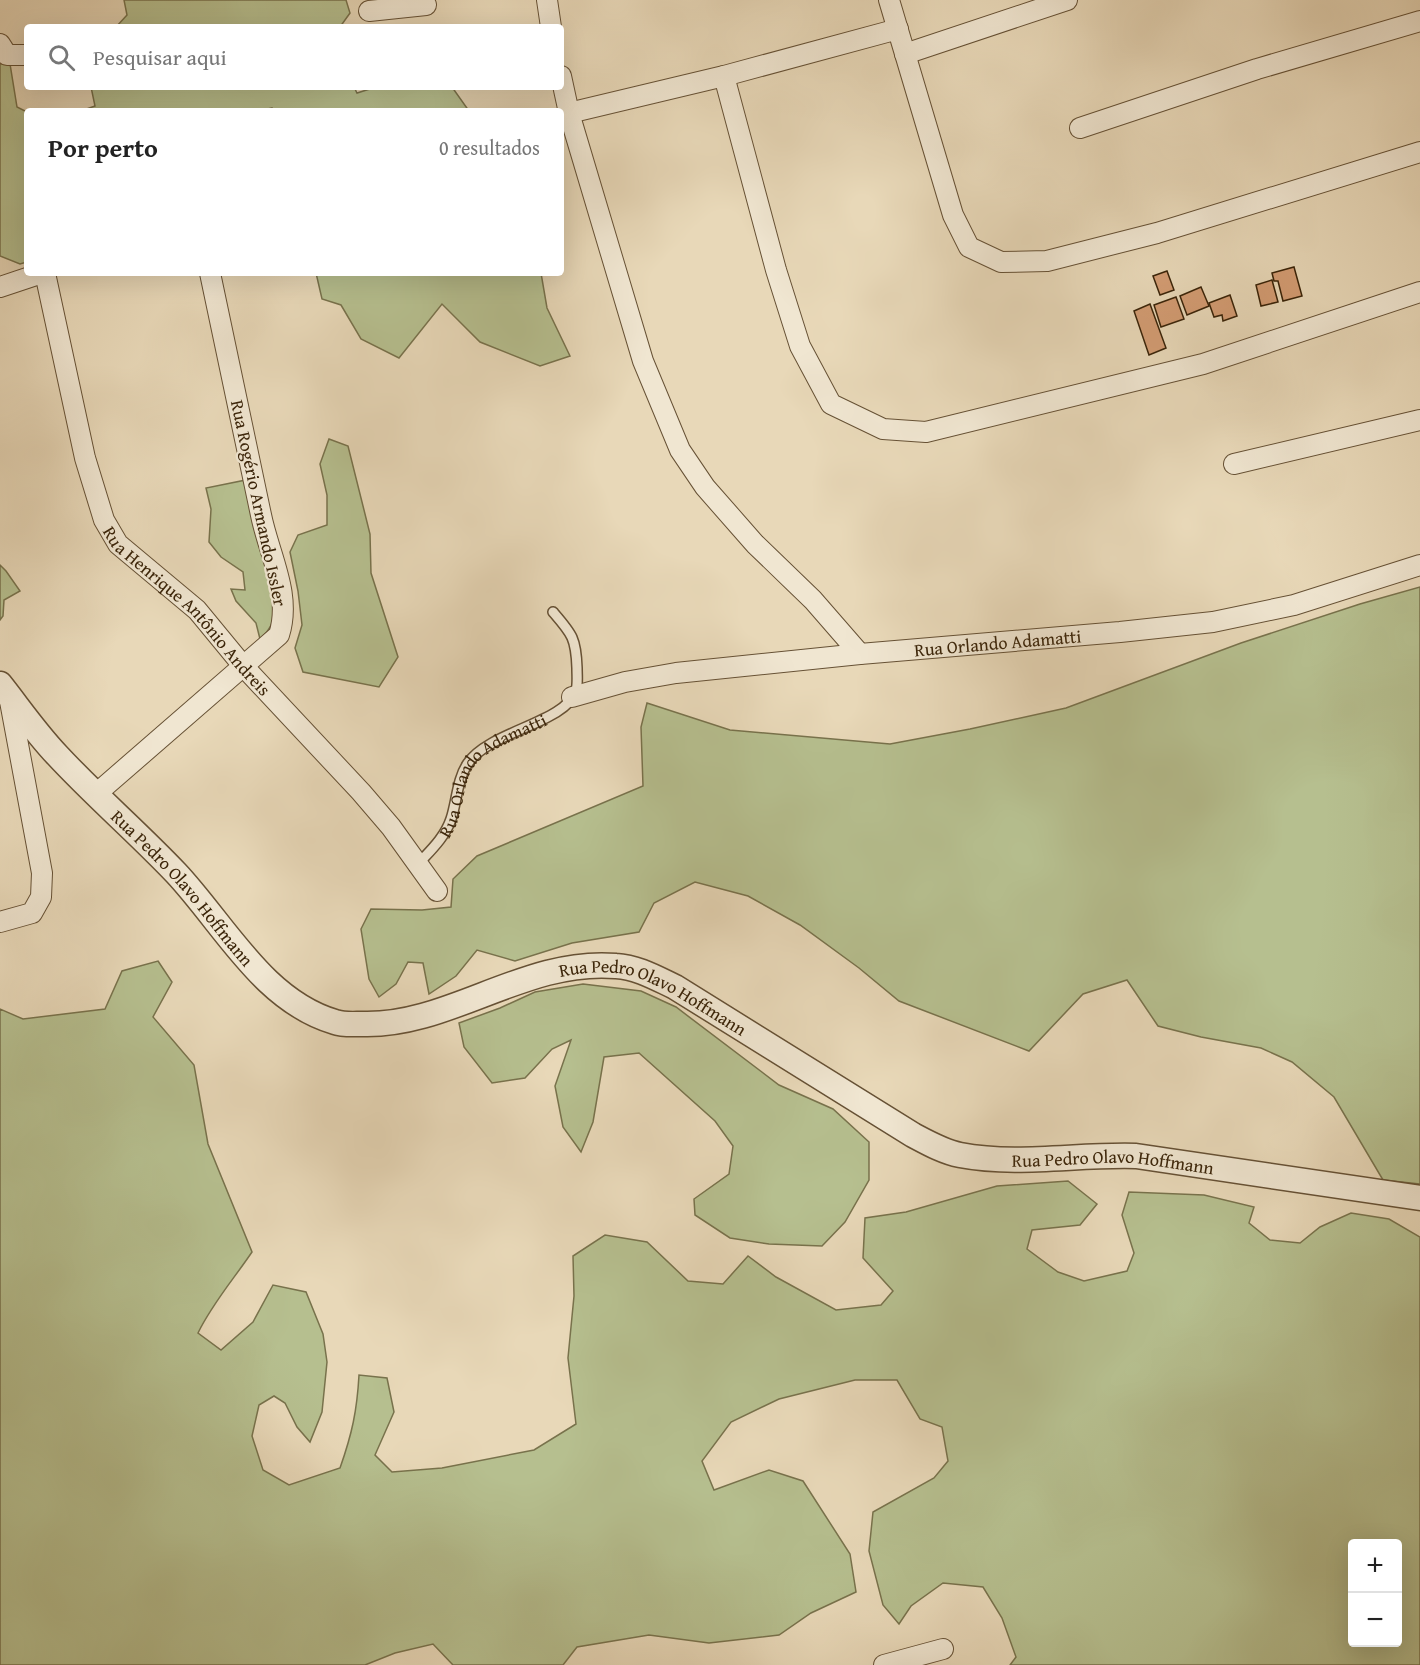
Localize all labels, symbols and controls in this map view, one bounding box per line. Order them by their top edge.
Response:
search box [24,24,564,90]
icon: search [45,41,78,74]
text: Pesquisar aqui [93,41,227,73]
text: Por perto [48,128,158,167]
text: 0 resultados [439,133,540,162]
street label: Rua Rogério Armando Issler [224,397,294,609]
street label: Rua Henrique Antônio Andreis [97,521,277,701]
street label: Rua Orlando Adamatti [913,622,1082,663]
street label: Rua Orlando Adamatti [431,706,551,842]
street label: Rua Pedro Olavo Hoffmann [105,803,260,972]
street label: Rua Pedro Olavo Hoffmann [556,952,752,1042]
street label: Rua Pedro Olavo Hoffmann [1012,1142,1216,1181]
map controls [1348,1539,1402,1647]
button: + [1348,1539,1402,1593]
button: − [1348,1593,1402,1647]

